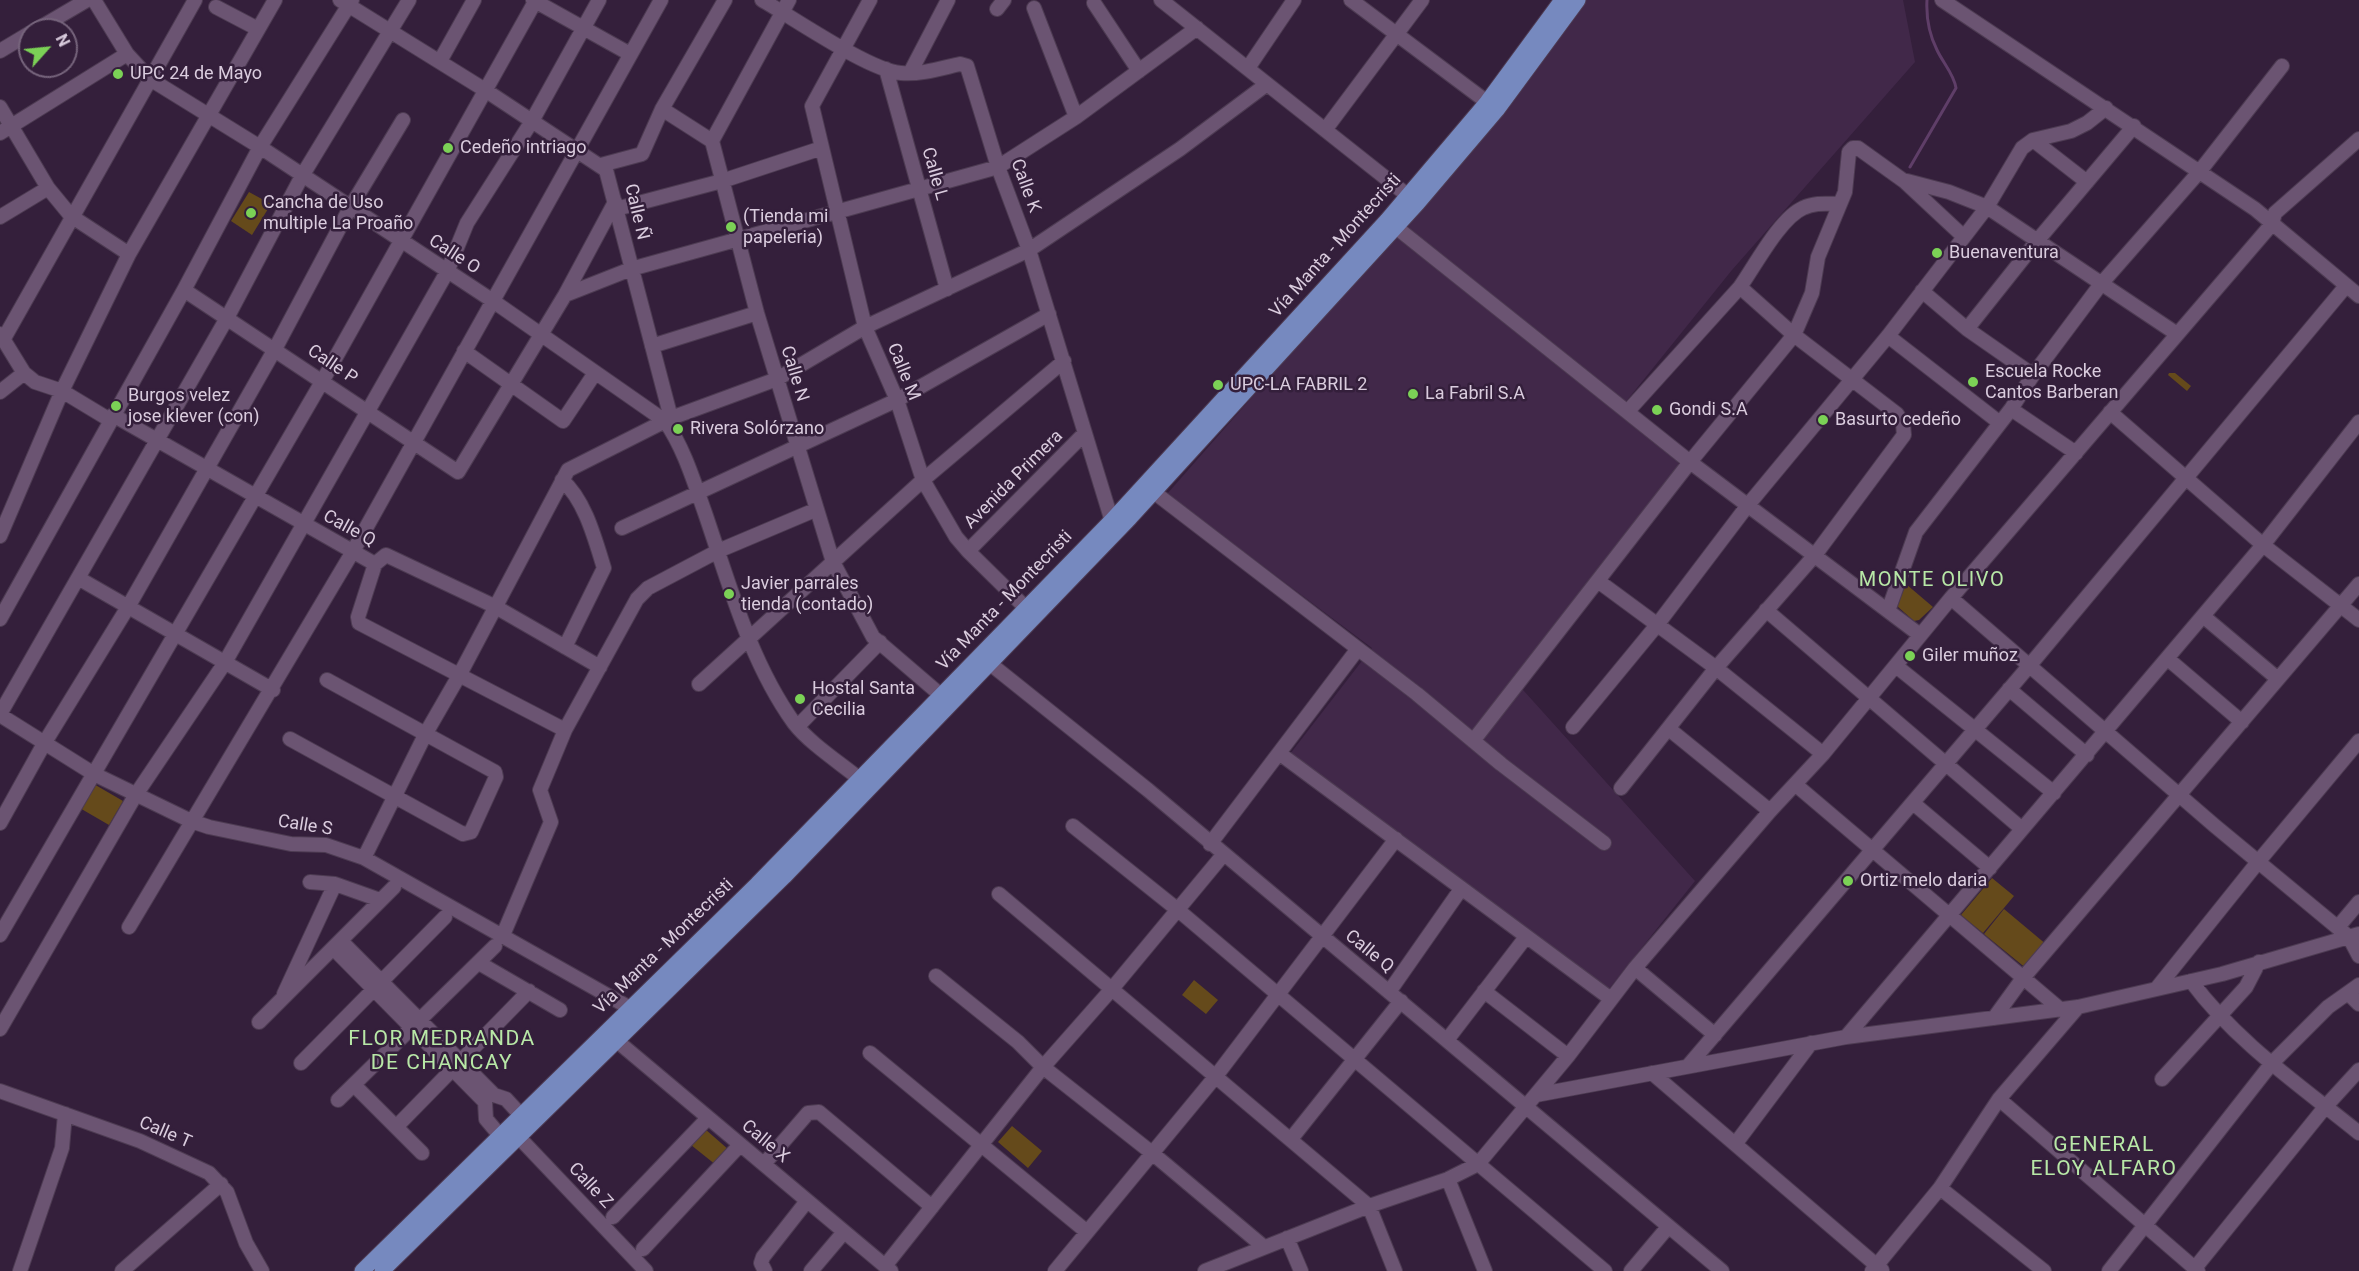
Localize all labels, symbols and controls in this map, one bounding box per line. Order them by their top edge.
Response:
north arrow [18,18,78,78]
text: N [52,31,74,50]
place label: UPC 24 de Mayo [130,63,262,85]
marker: UPC 24 de Mayo [111,67,125,81]
place label: Cedeño intriago [460,137,586,159]
marker: Cedeño intriago [441,141,455,155]
street label: Calle L [916,145,952,203]
street label: Calle K [1005,156,1045,216]
street label: Vía Manta - Montecristi [1266,170,1406,322]
street label: Calle Ñ [619,182,653,242]
place label: Cancha de Uso multiple La Proaño [263,192,413,234]
marker: Cancha de Uso multiple La Proaño [244,206,258,220]
place label: (Tienda mi papeleria) [743,206,828,248]
marker: (Tienda mi papeleria) [724,220,738,234]
street label: Calle O [424,231,484,279]
place label: Buenaventura [1949,242,2059,264]
marker: Buenaventura [1930,246,1944,260]
street label: Calle P [303,340,361,390]
street label: Calle M [882,340,924,404]
street label: Calle N [775,344,813,404]
place label: Escuela Rocke Cantos Barberan [1985,361,2118,404]
place label: UPC-LA FABRIL 2 [1230,374,1367,396]
marker: Escuela Rocke Cantos Barberan [1966,375,1980,389]
marker: UPC-LA FABRIL 2 [1211,378,1225,392]
place label: La Fabril S.A [1425,383,1525,405]
place label: Burgos velez jose klever (con) [128,385,260,428]
marker: La Fabril S.A [1406,387,1420,401]
marker: Burgos velez jose klever (con) [109,399,123,413]
place label: Gondi S.A [1669,399,1748,421]
marker: Gondi S.A [1650,403,1664,417]
place label: Basurto cedeño [1835,409,1961,431]
marker: Basurto cedeño [1816,413,1830,427]
place label: Rivera Solórzano [690,418,824,440]
marker: Rivera Solórzano [671,422,685,436]
street label: Avenida Primera [960,426,1068,534]
street label: Calle Q [319,506,379,552]
street label: Vía Manta - Montecristi [933,527,1077,675]
district label: MONTE OLIVO [1859,569,2005,593]
place label: Javier parrales tienda (contado) [741,573,873,616]
marker: Javier parrales tienda (contado) [722,587,736,601]
place label: Giler muñoz [1922,645,2018,667]
marker: Giler muñoz [1903,649,1917,663]
place label: Hostal Santa Cecilia [812,678,915,720]
marker: Hostal Santa Cecilia [793,692,807,706]
street label: Calle S [276,811,334,841]
place label: Ortiz melo daria [1860,870,1987,892]
marker: Ortiz melo daria [1841,874,1855,888]
street label: Vía Manta - Montecristi [590,875,738,1019]
street label: Calle Q [1340,926,1398,978]
district label: FLOR MEDRANDA DE CHANCAY [348,1027,536,1077]
street label: Calle T [135,1112,195,1154]
street label: Calle X [737,1116,793,1168]
district label: GENERAL ELOY ALFARO [2031,1133,2177,1183]
street label: Calle Z [563,1159,617,1213]

